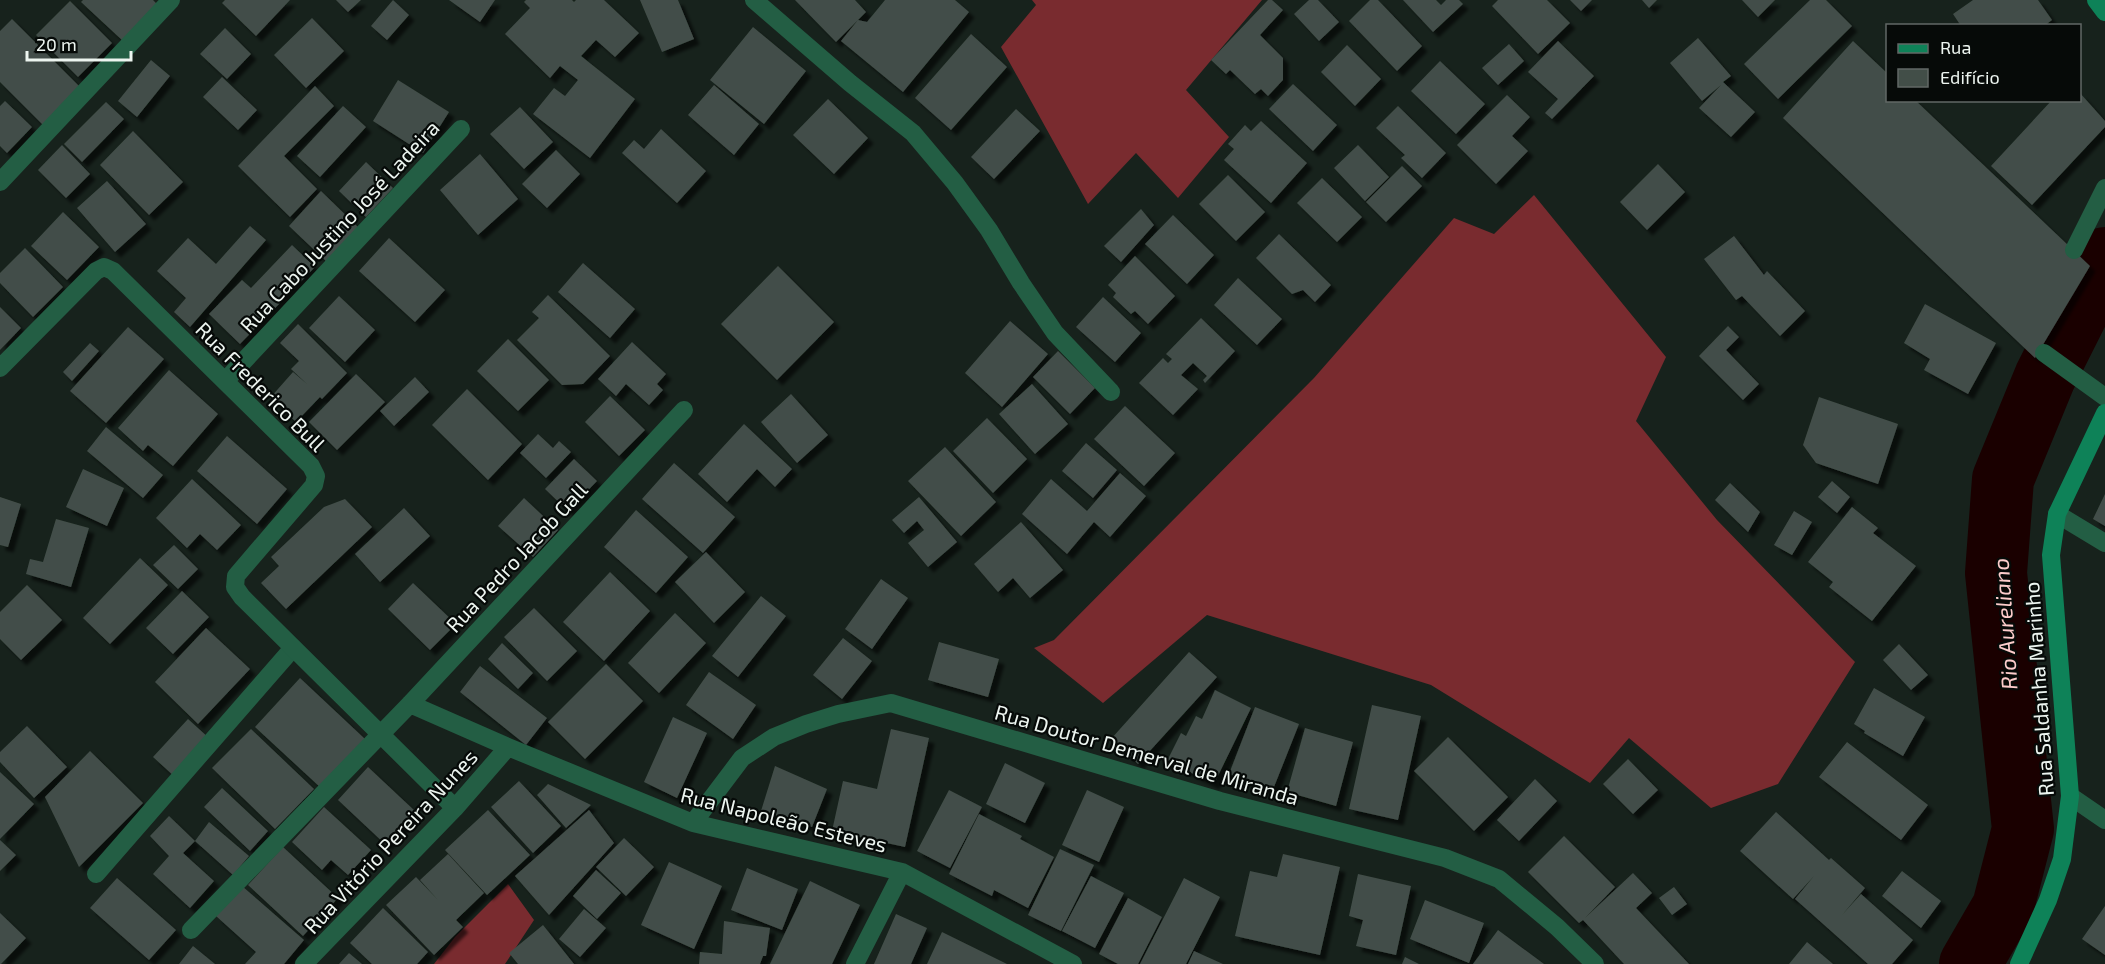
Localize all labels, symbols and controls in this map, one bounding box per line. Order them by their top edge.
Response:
scale bar [27,24,130,62]
legend [1886,24,2081,102]
text: 20 m [36,33,77,55]
text: Rua [1940,36,1971,58]
text: Edifício [1940,66,2000,88]
street label: Rua Cabo Justino José Ladeira [234,115,444,337]
street label: Rua Frederico Bull [191,316,331,456]
street label: Rua Pedro Jacob Gall [440,476,592,637]
water label: Rio Aureliano [1986,557,2022,691]
street label: Rua Saldanha Marinho [2018,581,2058,797]
street label: Rua Doutor Demerval de Miranda [992,699,1302,809]
street label: Rua Vitório Pereira Nunes [298,744,482,938]
street label: Rua Napoleão Esteves [678,781,890,857]

